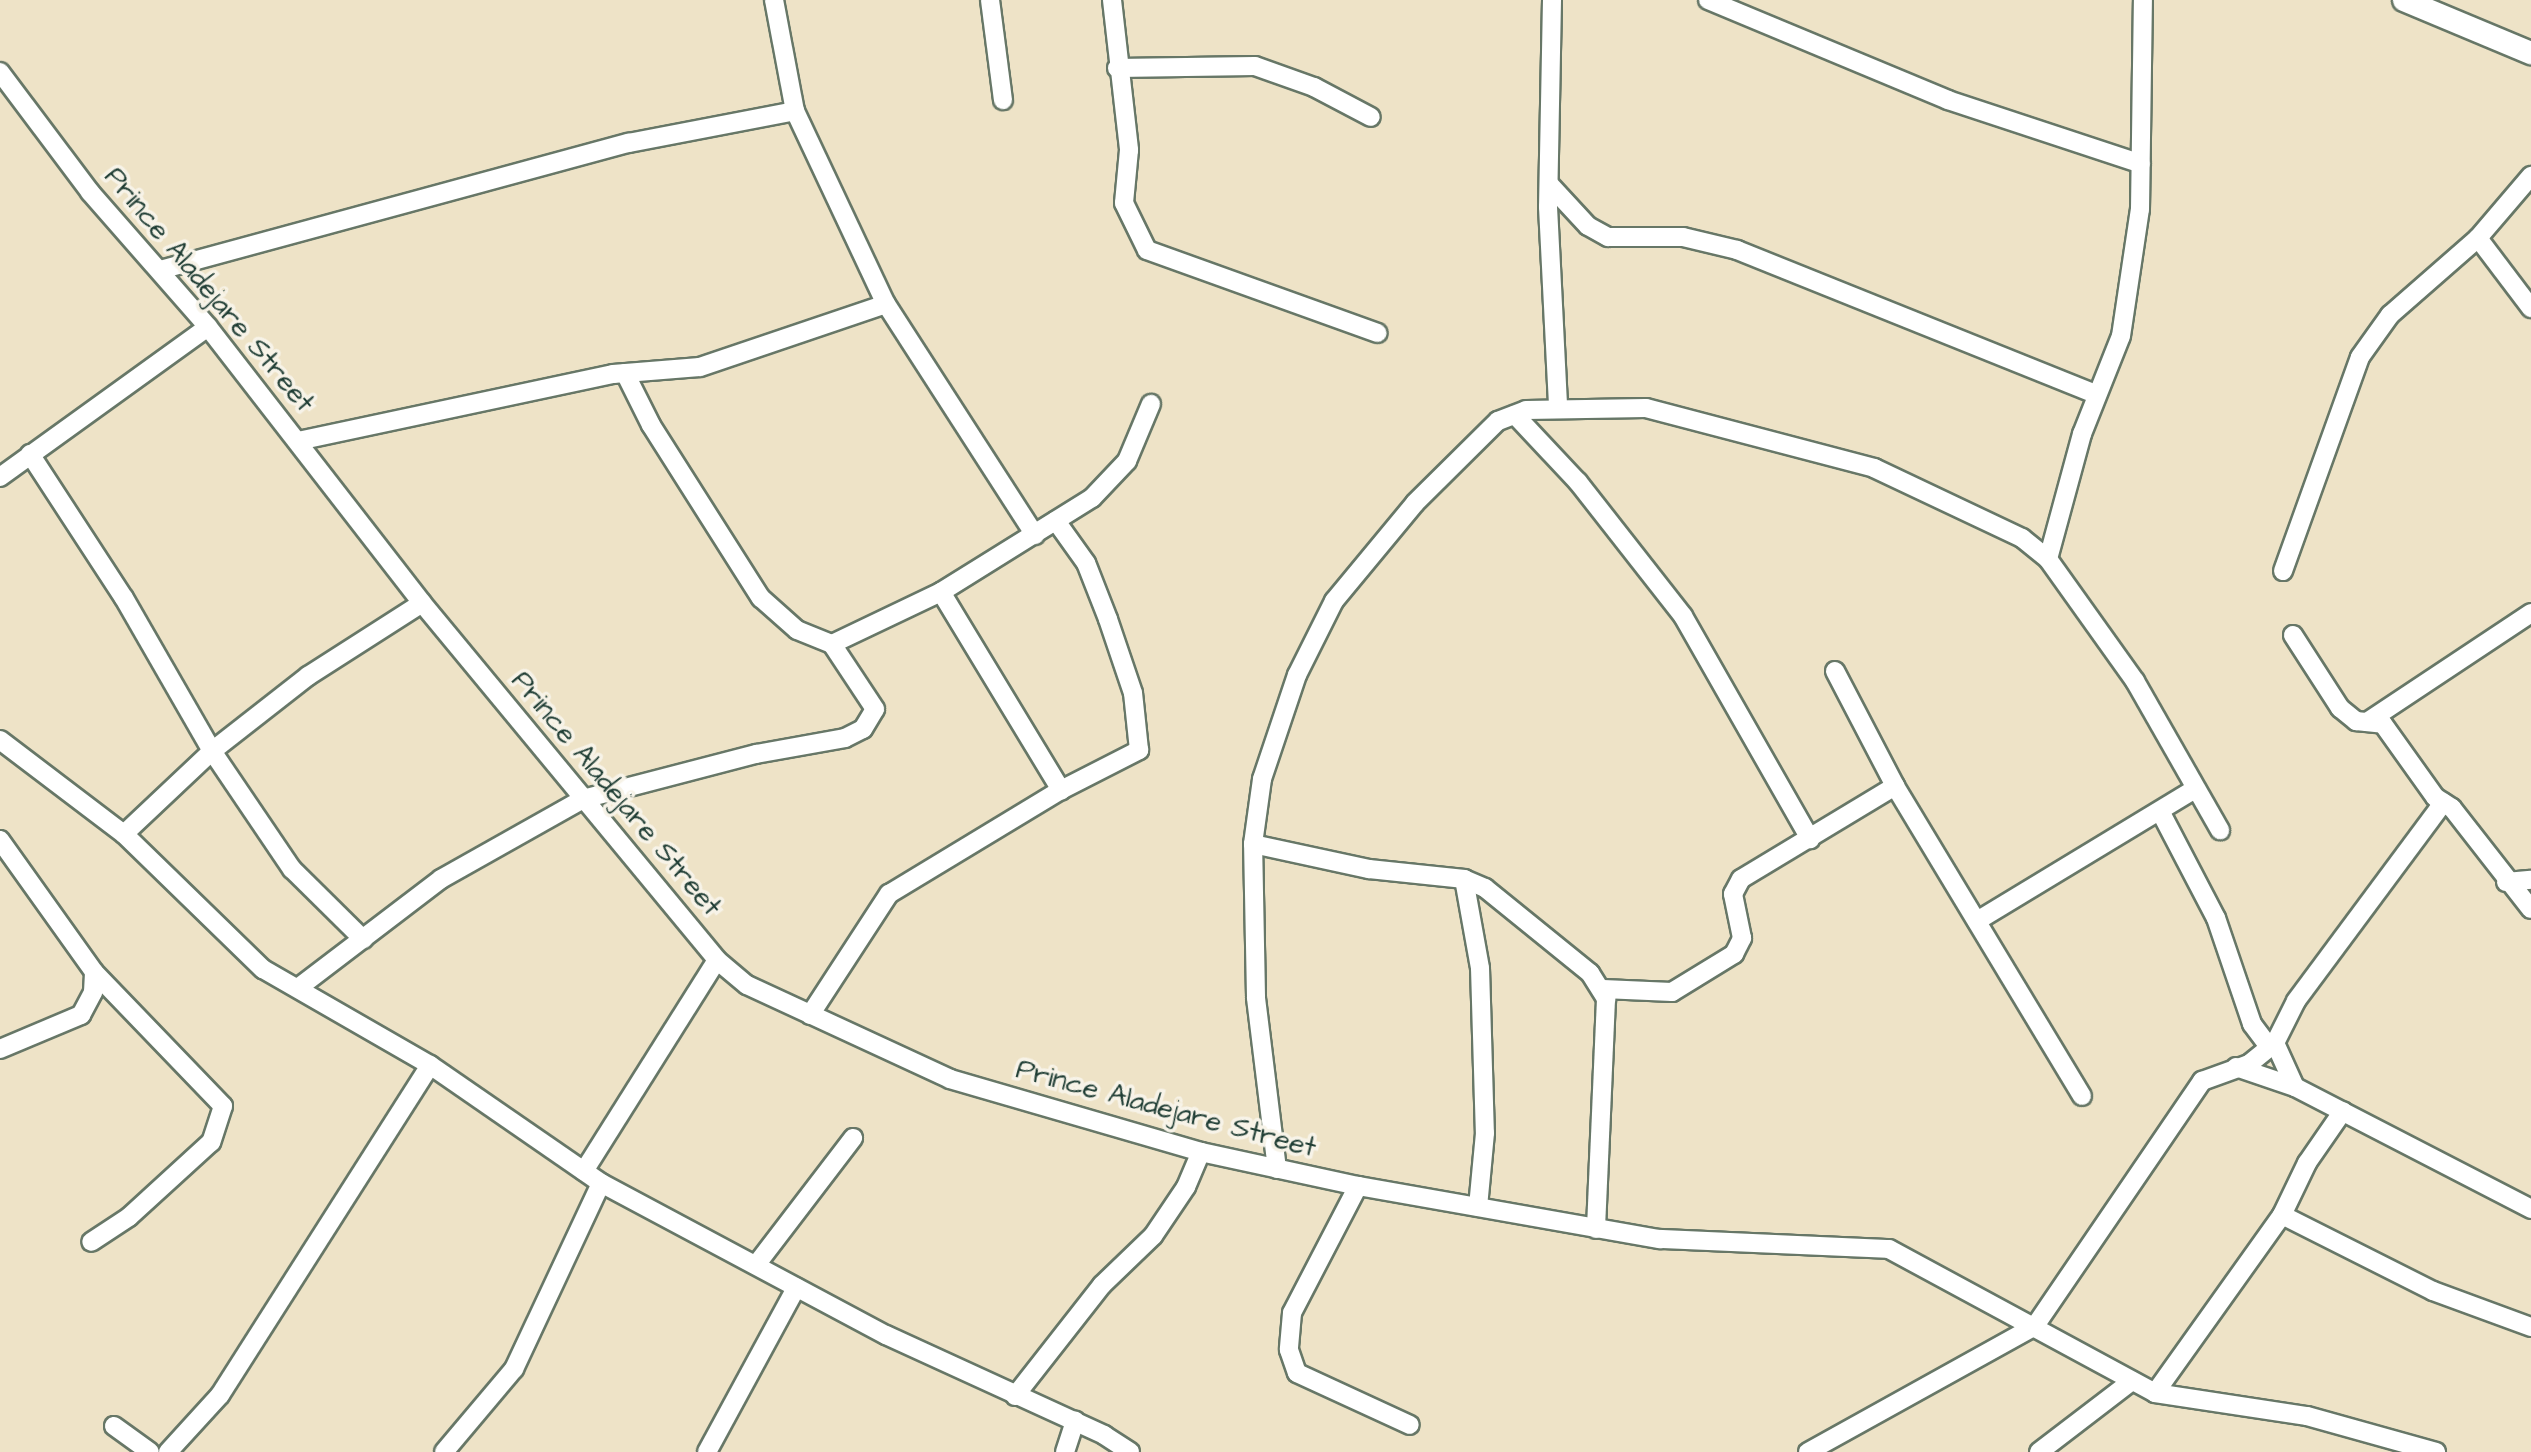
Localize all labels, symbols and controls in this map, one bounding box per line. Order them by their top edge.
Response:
street label: Prince Aladejare Street [97,161,321,419]
street label: Prince Aladejare Street [504,665,728,923]
street label: Prince Aladejare Street [1012,1053,1320,1165]

